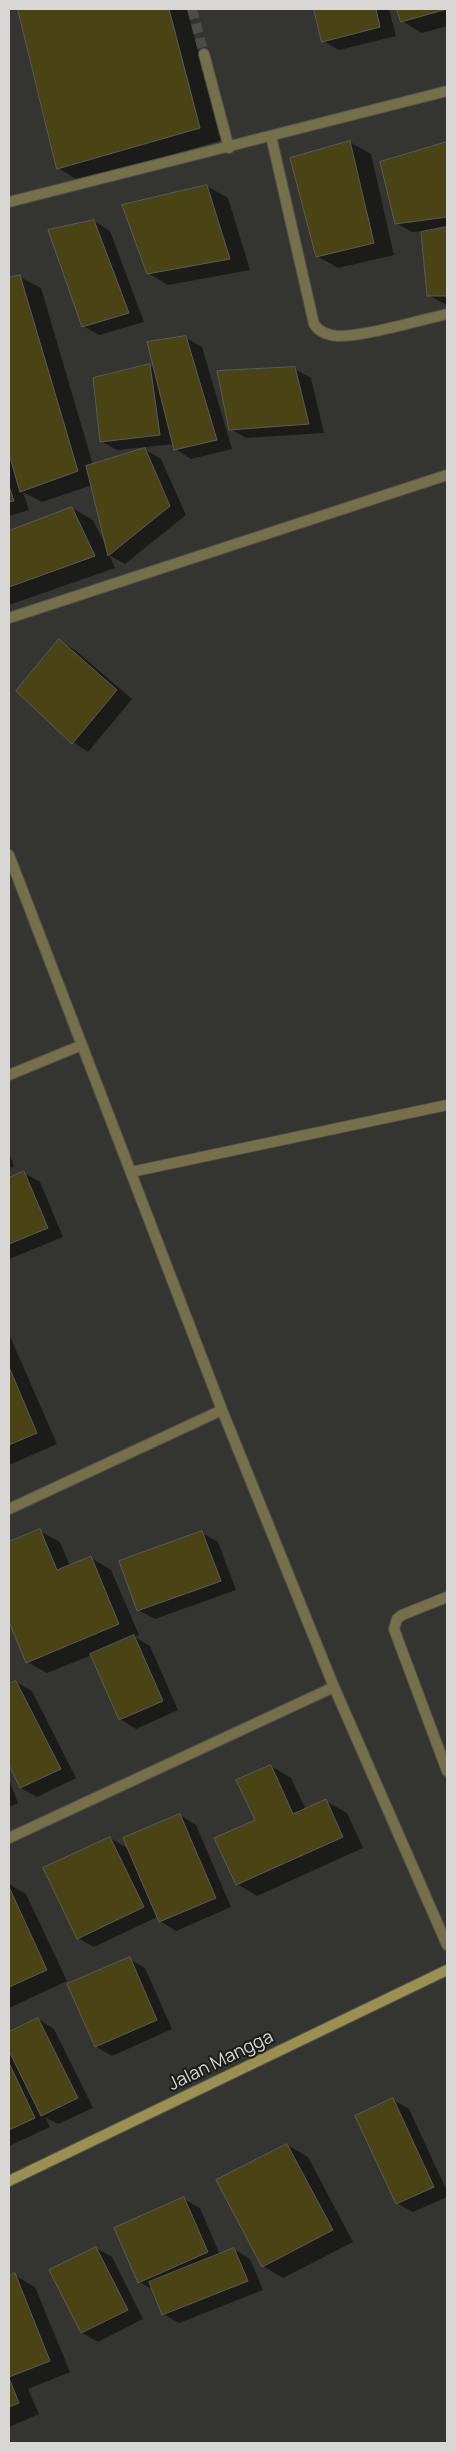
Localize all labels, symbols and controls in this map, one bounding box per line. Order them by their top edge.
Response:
street label: Jalan Mangga [165,2026,277,2096]

